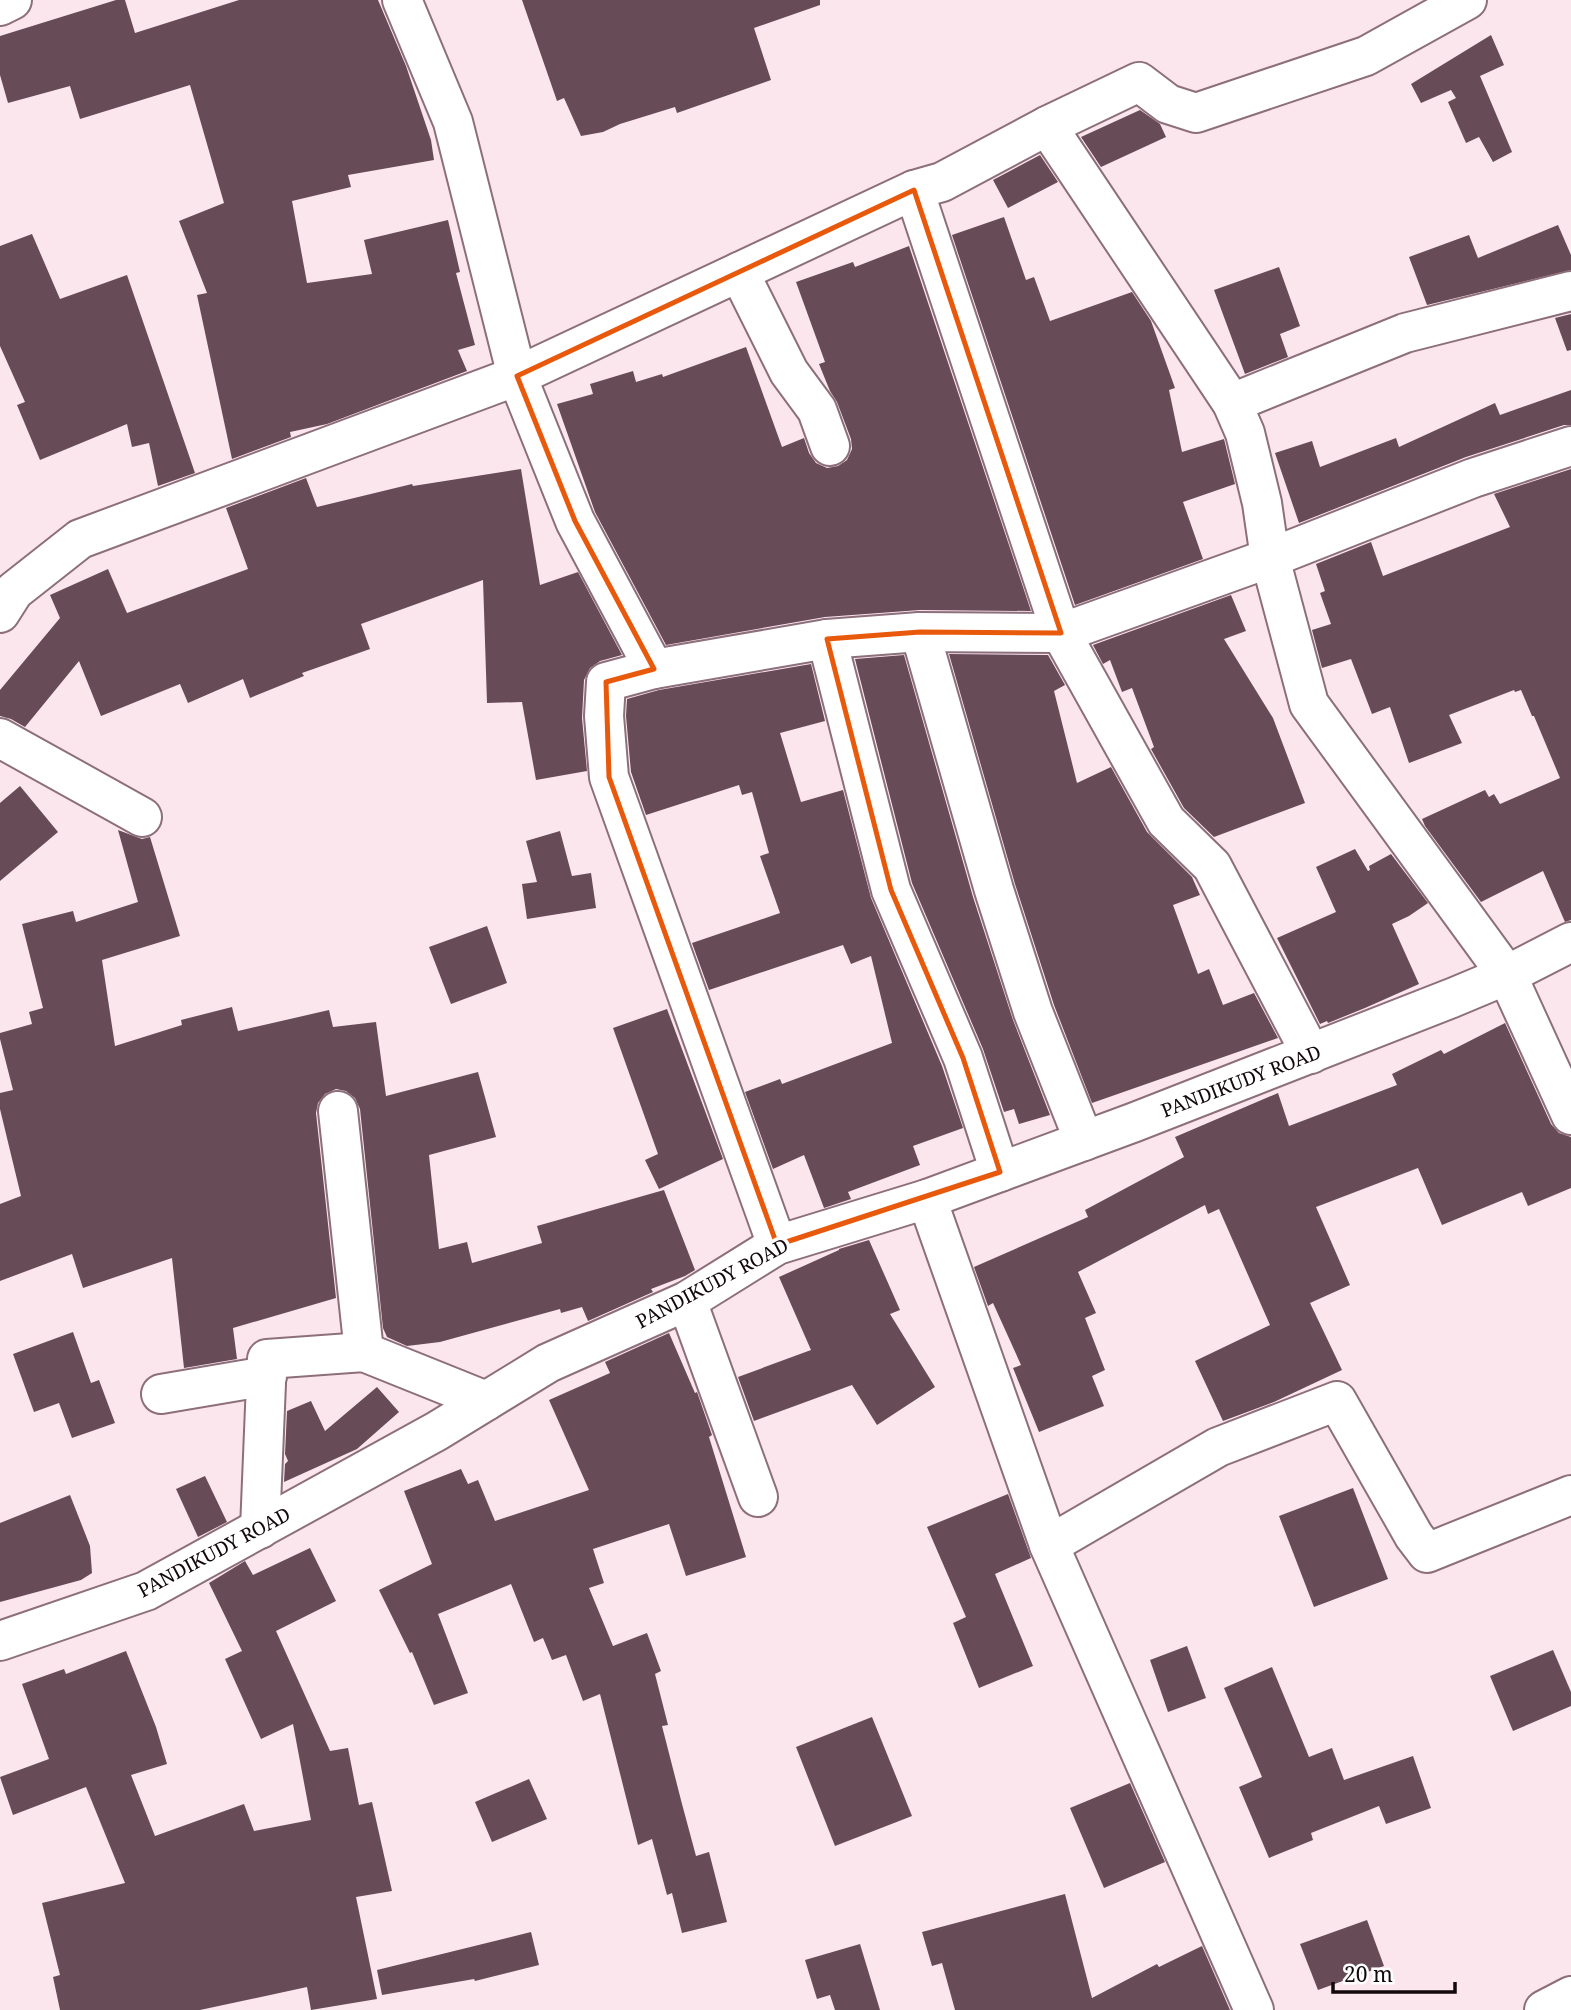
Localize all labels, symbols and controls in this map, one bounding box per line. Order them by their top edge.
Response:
street label: PANDIKUDY ROAD [1157,1039,1325,1123]
street label: PANDIKUDY ROAD [631,1232,793,1334]
street label: PANDIKUDY ROAD [133,1501,295,1603]
scale bar [1333,1951,1456,1995]
text: 20 m [1344,1960,1393,1988]

